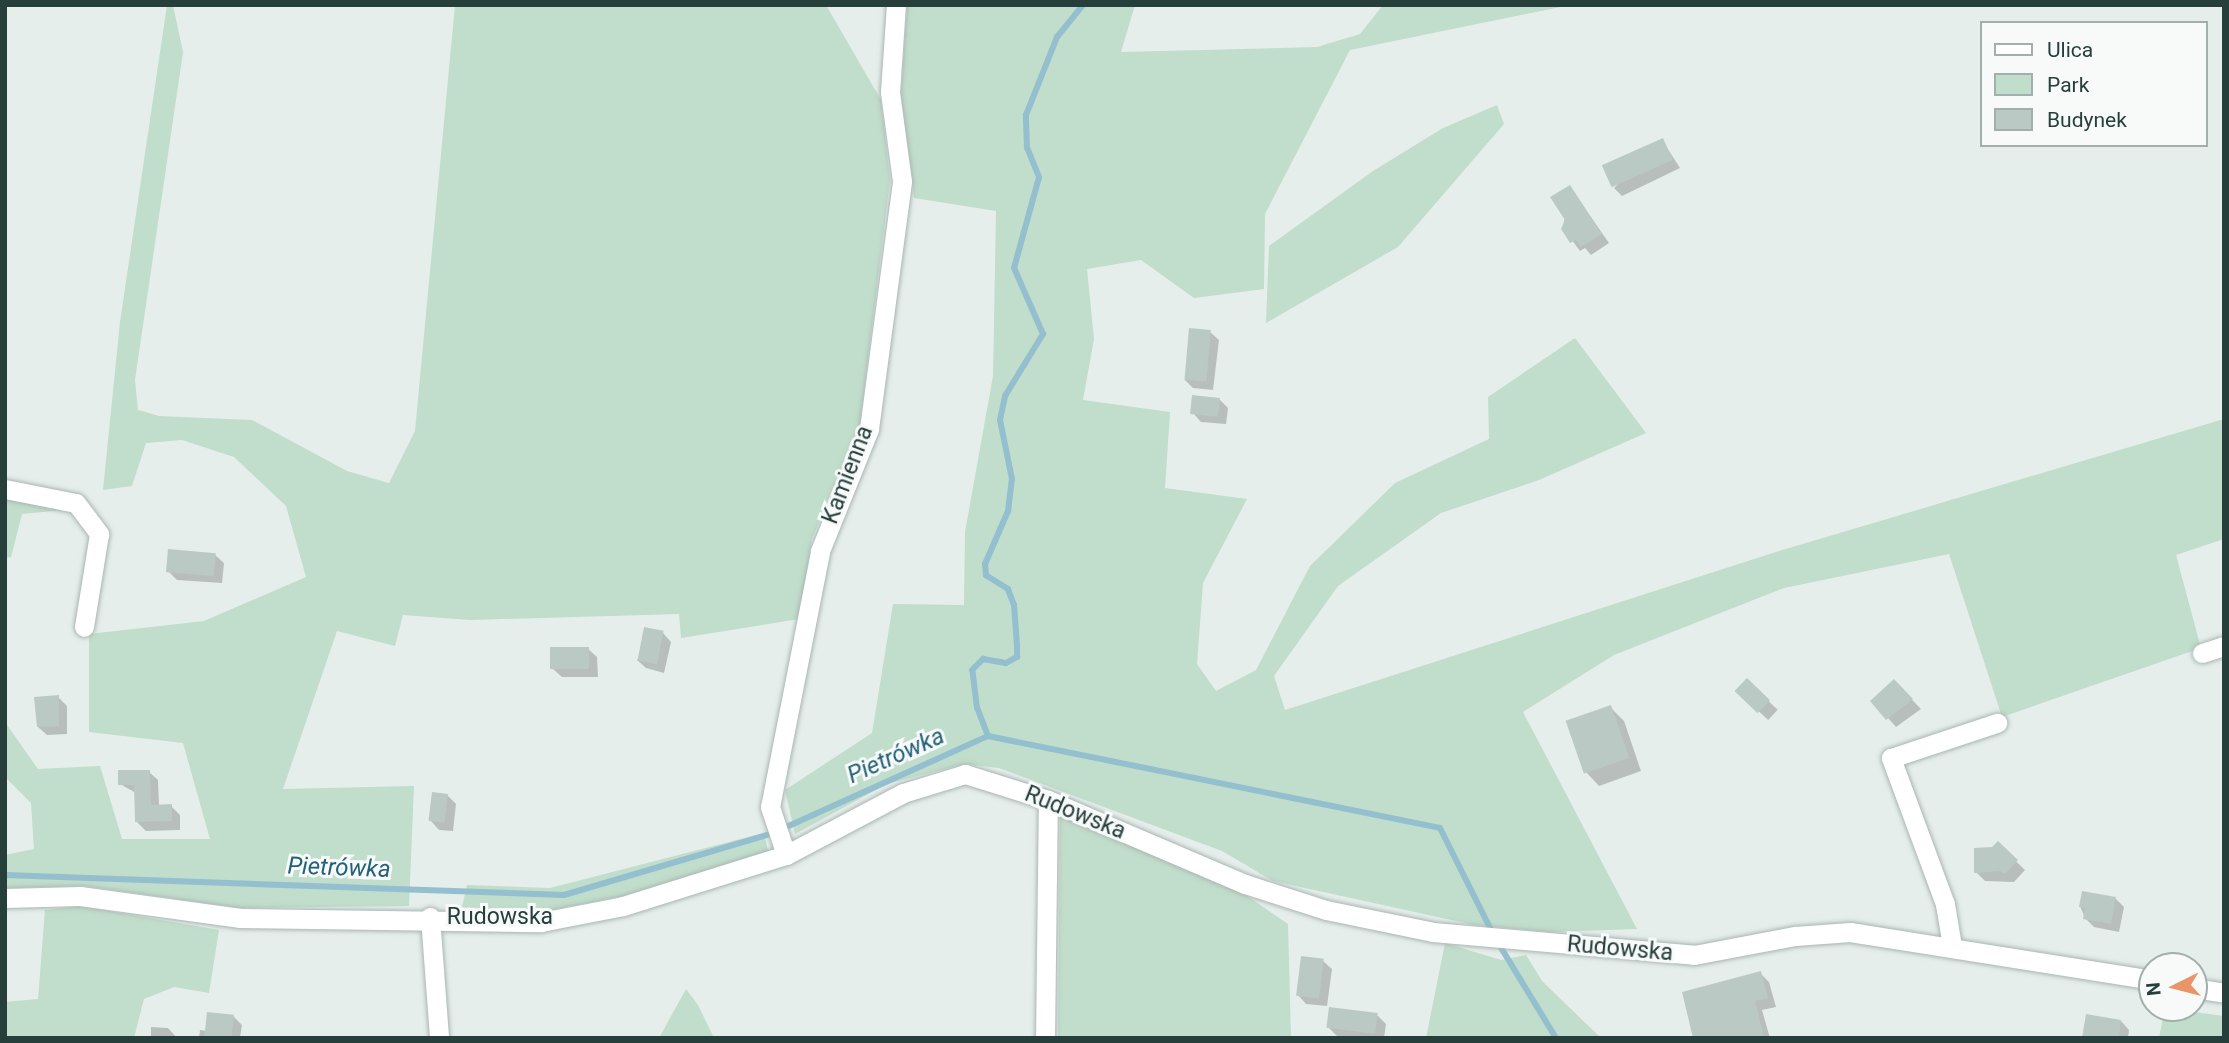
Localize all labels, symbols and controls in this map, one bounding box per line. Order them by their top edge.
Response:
legend [1980,21,2208,147]
text: Ulica [2047,38,2093,62]
text: Park [2047,73,2089,97]
text: Budynek [2047,108,2127,132]
street label: Kamienna [817,422,879,528]
water label: Pietrówka [843,722,949,790]
street label: Rudowska [1021,780,1129,846]
water label: Pietrówka [287,852,391,884]
street label: Rudowska [447,903,553,931]
street label: Rudowska [1566,931,1674,967]
north arrow [2138,952,2208,1022]
text: N [2141,981,2166,997]

